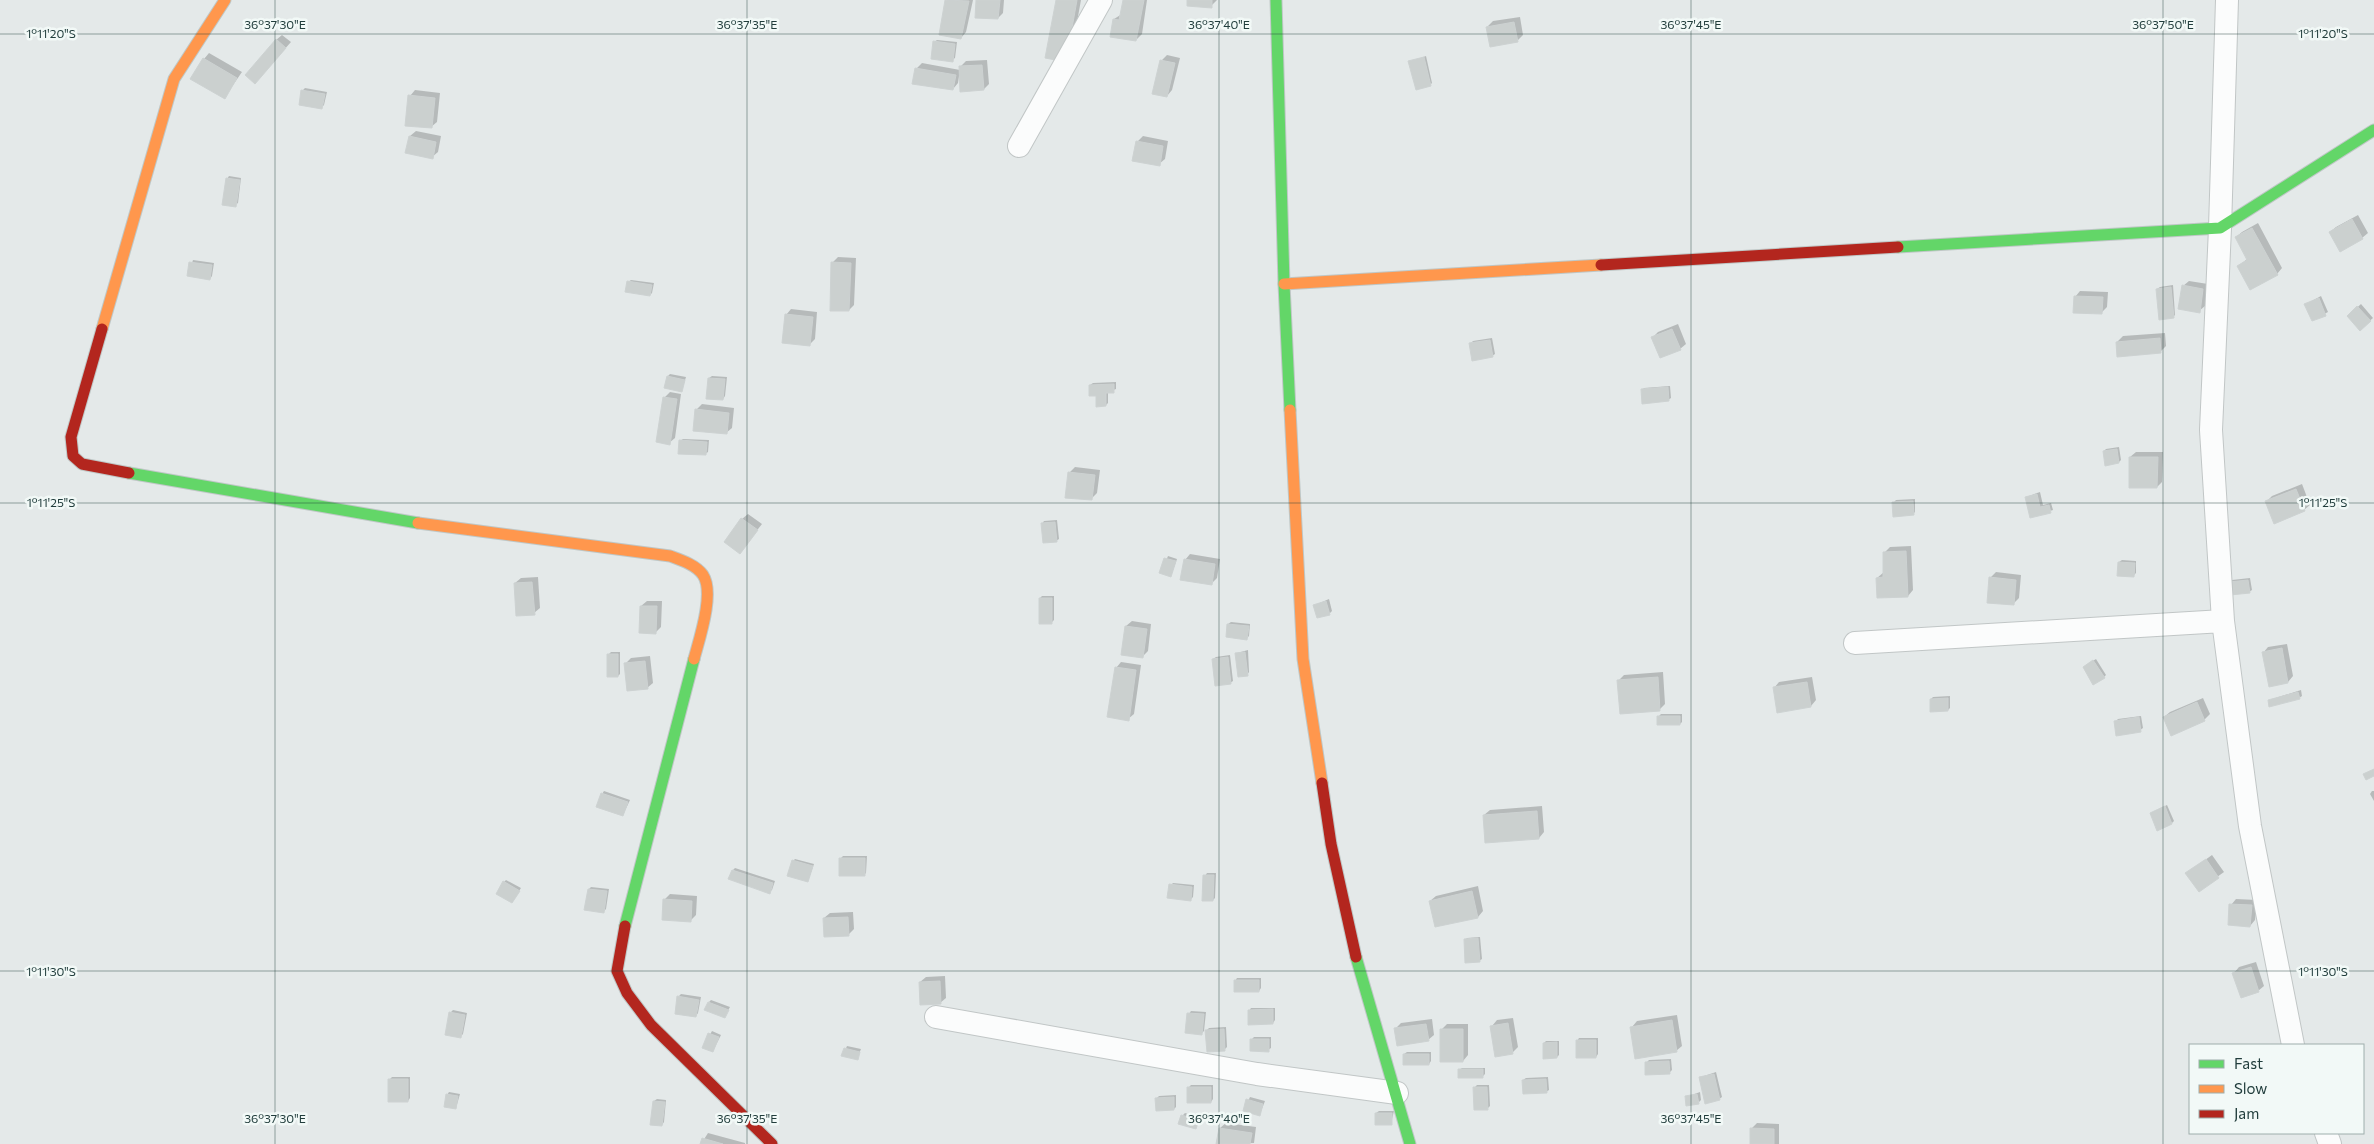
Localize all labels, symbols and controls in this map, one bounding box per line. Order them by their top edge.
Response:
text: 36°37'30"E [244,17,306,31]
text: 36°37'35"E [717,17,777,31]
text: 36°37'40"E [1188,17,1250,31]
text: 36°37'45"E [1661,17,1721,31]
text: 36°37'50"E [2132,17,2194,31]
text: 1°11'20"S [26,26,76,40]
text: 1°11'20"S [2298,26,2348,40]
text: 1°11'25"S [27,495,75,509]
text: 1°11'25"S [2299,495,2347,509]
text: 1°11'30"S [26,964,76,978]
text: 1°11'30"S [2298,964,2348,978]
legend [2189,1044,2364,1134]
text: Fast [2234,1054,2263,1072]
text: Slow [2234,1079,2267,1097]
text: Jam [2234,1104,2259,1122]
text: 36°37'30"E [244,1111,306,1125]
text: 36°37'35"E [717,1111,777,1125]
text: 36°37'40"E [1188,1111,1250,1125]
text: 36°37'45"E [1661,1111,1721,1125]

